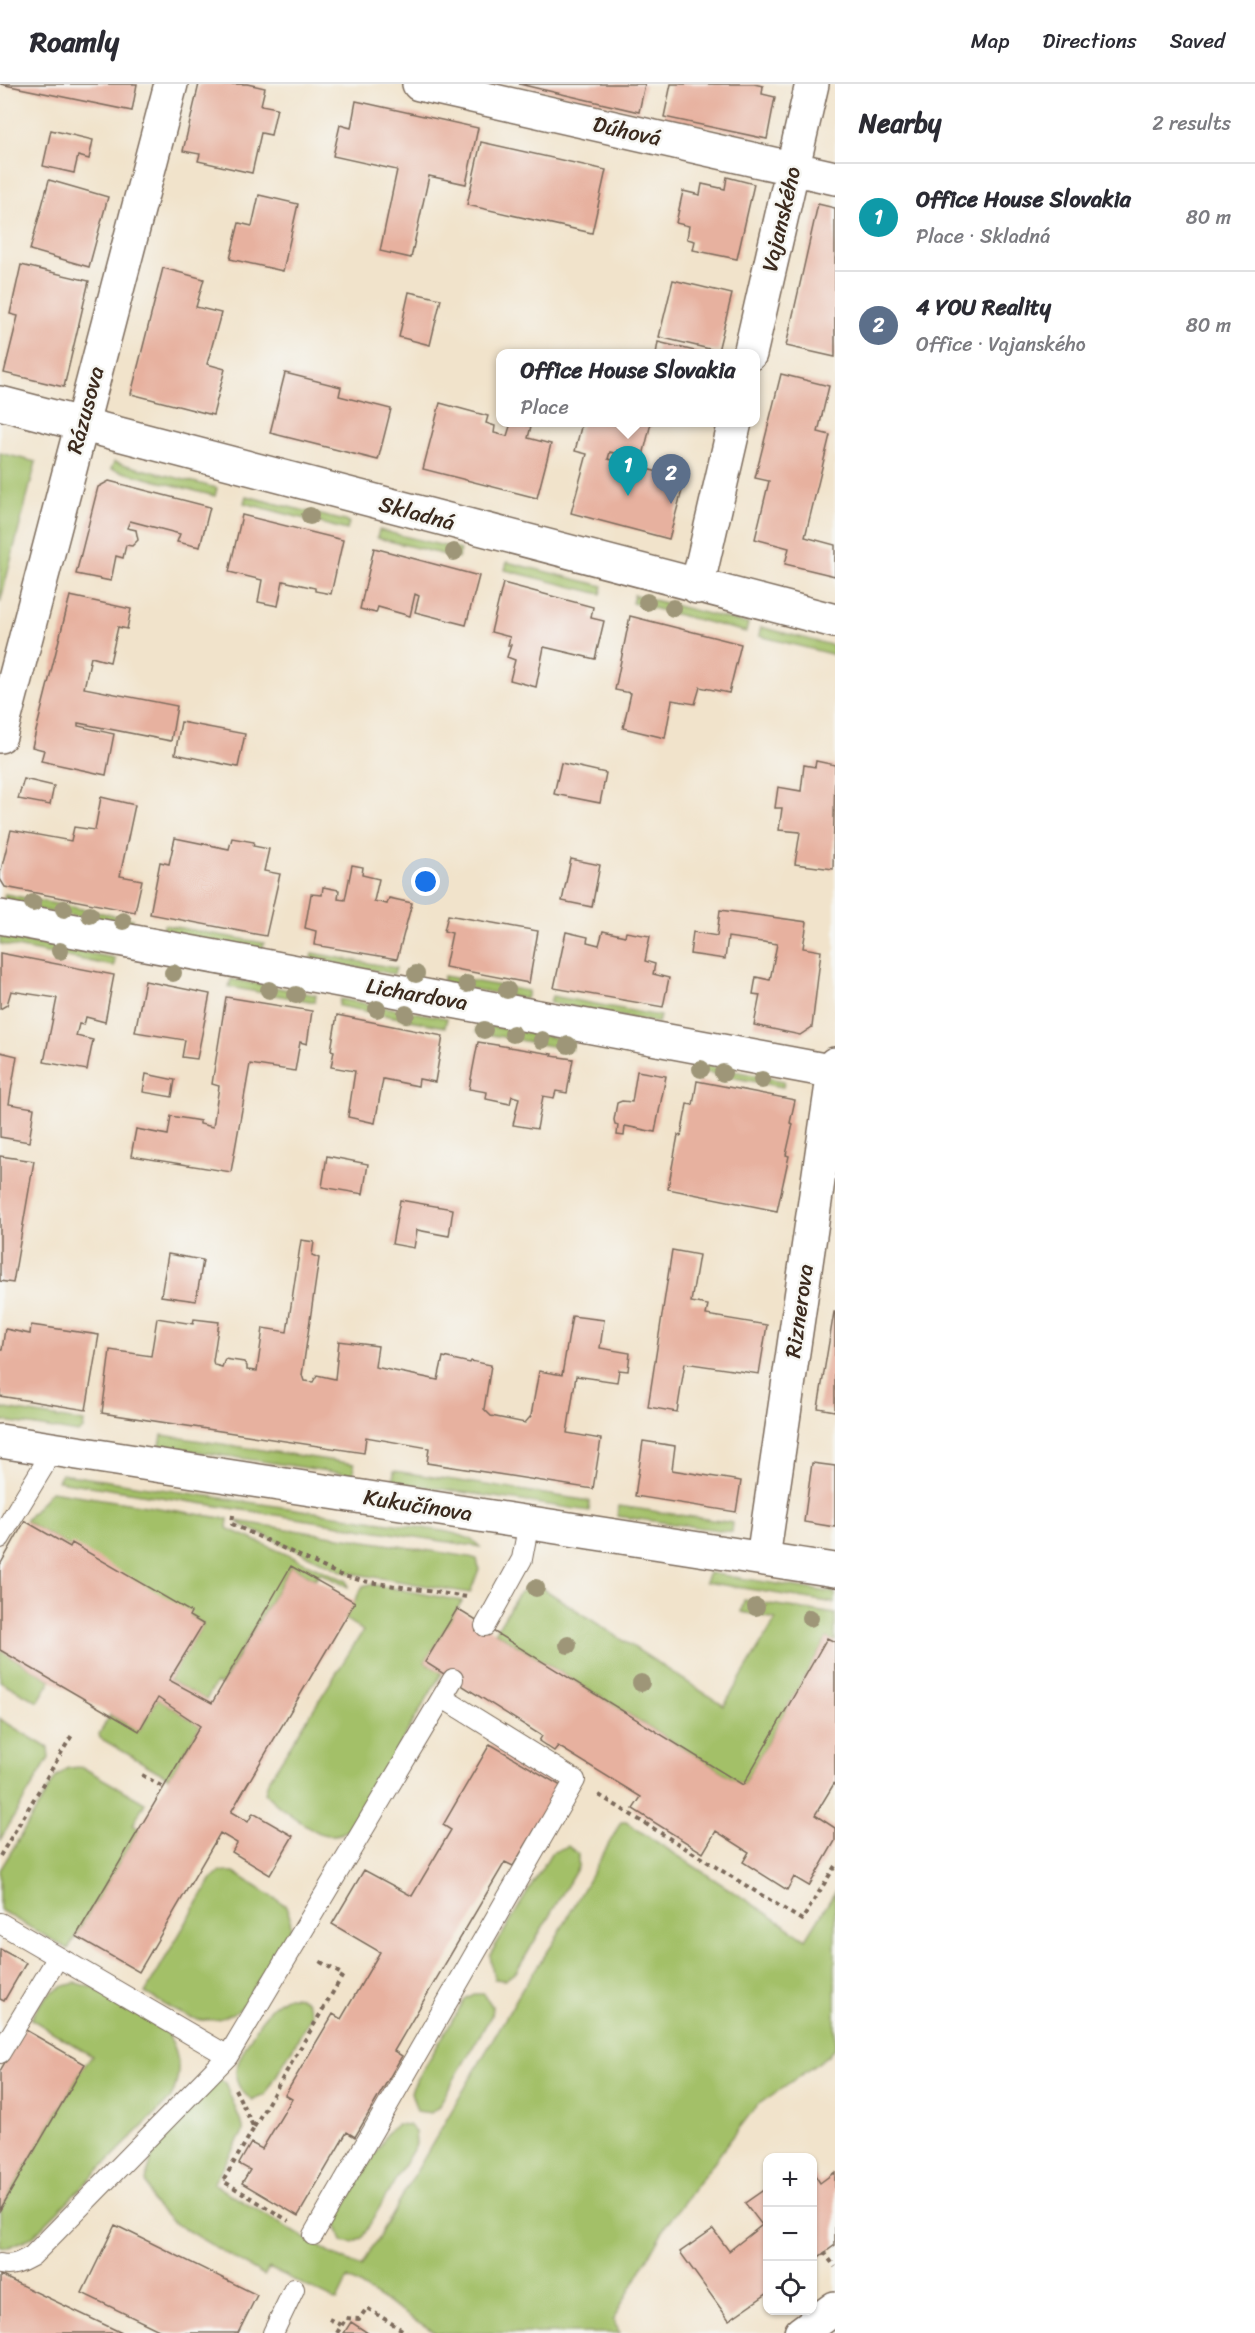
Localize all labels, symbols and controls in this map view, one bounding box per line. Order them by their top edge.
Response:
text: Roamly [30,17,119,66]
text: Map [971,22,1009,60]
text: Directions [1042,22,1137,60]
text: Saved [1170,22,1225,60]
text: Nearby [859,100,941,146]
street label: Dúhová [589,104,665,158]
text: 2 results [1152,106,1231,141]
street label: Vajanského [750,162,812,276]
text: Office House Slovakia [916,180,1131,219]
text: 1 [874,200,883,235]
text: 80 m [1186,200,1231,235]
text: Place · Skladná [916,219,1050,254]
text: 4 YOU Reality [916,288,1051,327]
text: 2 [873,308,884,343]
text: 80 m [1186,308,1231,343]
text: Office · Vajanského [916,327,1086,362]
popup [496,349,760,427]
text: Office House Slovakia [521,351,735,390]
street label: Rázusova [55,362,115,458]
text: Place [521,390,569,425]
pin: 1 [608,446,648,496]
pin: 2 [652,454,690,504]
street label: Skladná [375,484,459,542]
your location [411,867,440,896]
street label: Lichardova [363,966,471,1022]
street label: Riznerova [773,1262,825,1360]
street label: Kukučínova [361,1477,475,1533]
map controls [763,2153,817,2315]
button: + [763,2153,817,2207]
button: − [763,2207,817,2261]
button: locate [763,2261,817,2315]

